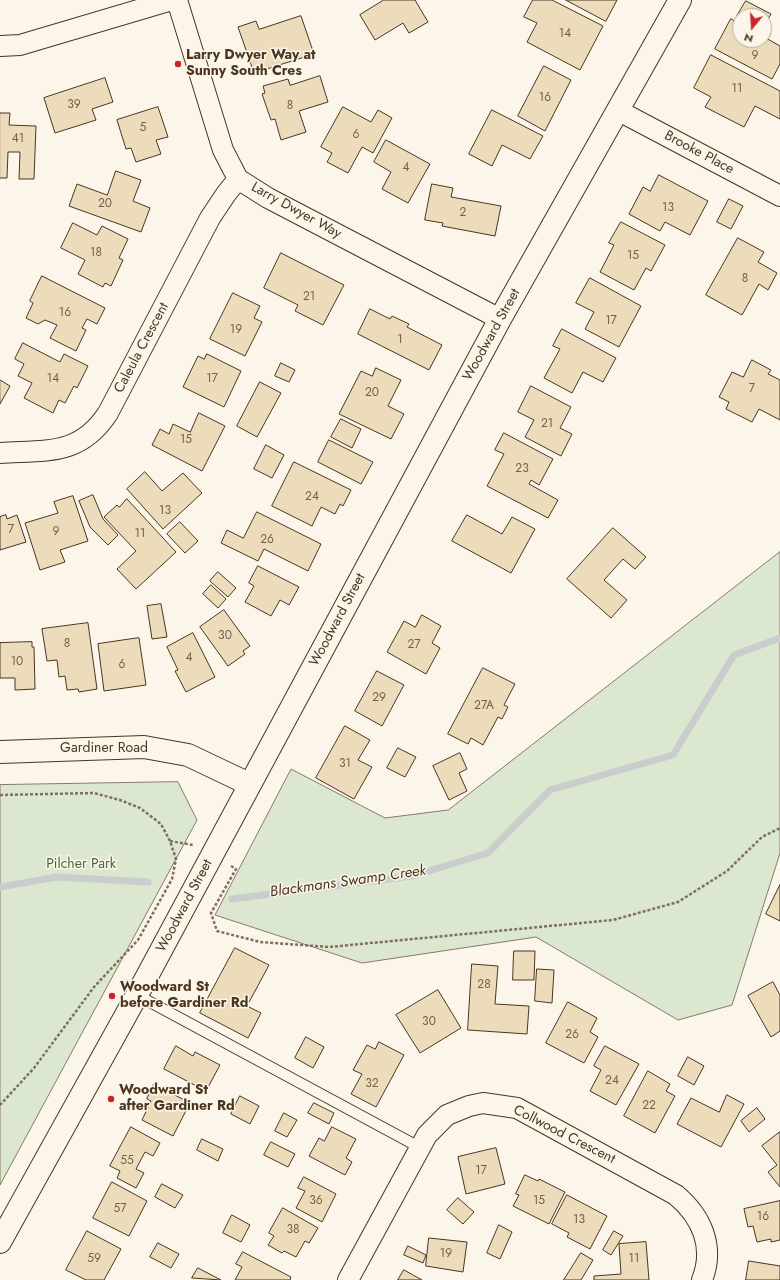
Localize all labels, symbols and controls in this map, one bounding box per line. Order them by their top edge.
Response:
north arrow [732,8,772,48]
house number: 14 [559,27,571,41]
text: N [742,30,755,47]
place label: Larry Dwyer Way at Sunny South Cres [186,48,315,80]
house number: 9 [752,49,758,63]
marker: Larry Dwyer Way at Sunny South Cres [173,59,183,69]
house number: 11 [732,82,742,96]
house number: 16 [539,91,551,105]
house number: 39 [67,98,81,112]
house number: 8 [287,99,293,113]
house number: 5 [140,121,146,135]
house number: 6 [353,128,359,142]
street label: Brooke Place [661,128,737,178]
house number: 41 [12,132,24,146]
house number: 4 [403,161,409,175]
street label: Larry Dwyer Way [248,179,344,243]
house number: 20 [98,197,112,211]
house number: 13 [662,201,674,215]
house number: 2 [460,206,466,220]
house number: 18 [90,246,102,260]
house number: 15 [627,249,639,263]
house number: 8 [742,272,748,286]
street label: Woodward Street [460,286,524,384]
house number: 21 [303,290,315,304]
street label: Caleula Crescent [111,300,173,396]
house number: 16 [59,306,71,320]
house number: 17 [605,314,617,328]
house number: 19 [230,323,242,337]
house number: 1 [397,333,403,347]
house number: 14 [47,372,59,386]
house number: 17 [206,372,218,386]
house number: 7 [749,382,755,396]
house number: 20 [365,386,379,400]
house number: 21 [541,417,553,431]
house number: 15 [180,433,192,447]
house number: 23 [515,462,529,476]
house number: 24 [305,490,319,504]
house number: 13 [159,504,171,518]
house number: 7 [8,523,14,537]
house number: 9 [53,525,59,539]
house number: 11 [135,527,145,541]
house number: 26 [260,533,274,547]
street label: Woodward Street [306,571,370,669]
house number: 30 [218,629,232,643]
house number: 8 [64,637,70,651]
house number: 27 [407,638,421,652]
house number: 4 [186,651,192,665]
house number: 10 [11,655,23,669]
house number: 6 [119,658,125,672]
house number: 29 [372,691,386,705]
house number: 27A [474,699,494,713]
street label: Gardiner Road [60,741,148,757]
house number: 31 [339,757,351,771]
park label: Pilcher Park [46,857,116,873]
street label: Woodward Street [153,857,217,955]
water label: Blackmans Swamp Creek [269,862,427,902]
house number: 28 [477,978,491,992]
place label: Woodward St before Gardiner Rd [120,980,248,1012]
marker: Woodward St before Gardiner Rd [107,991,117,1001]
house number: 30 [422,1015,436,1029]
house number: 26 [565,1028,579,1042]
house number: 24 [605,1074,619,1088]
house number: 32 [365,1077,379,1091]
place label: Woodward St after Gardiner Rd [119,1083,235,1116]
marker: Woodward St after Gardiner Rd [106,1094,116,1104]
house number: 22 [642,1099,656,1113]
street label: Collwood Crescent [510,1102,618,1168]
house number: 55 [120,1154,134,1168]
house number: 17 [475,1164,487,1178]
house number: 36 [309,1194,323,1208]
house number: 15 [533,1194,545,1208]
house number: 57 [113,1202,127,1216]
house number: 16 [757,1210,769,1224]
house number: 13 [573,1213,585,1227]
house number: 38 [286,1223,300,1237]
house number: 19 [440,1247,452,1261]
house number: 59 [87,1252,101,1266]
house number: 11 [629,1252,639,1266]

